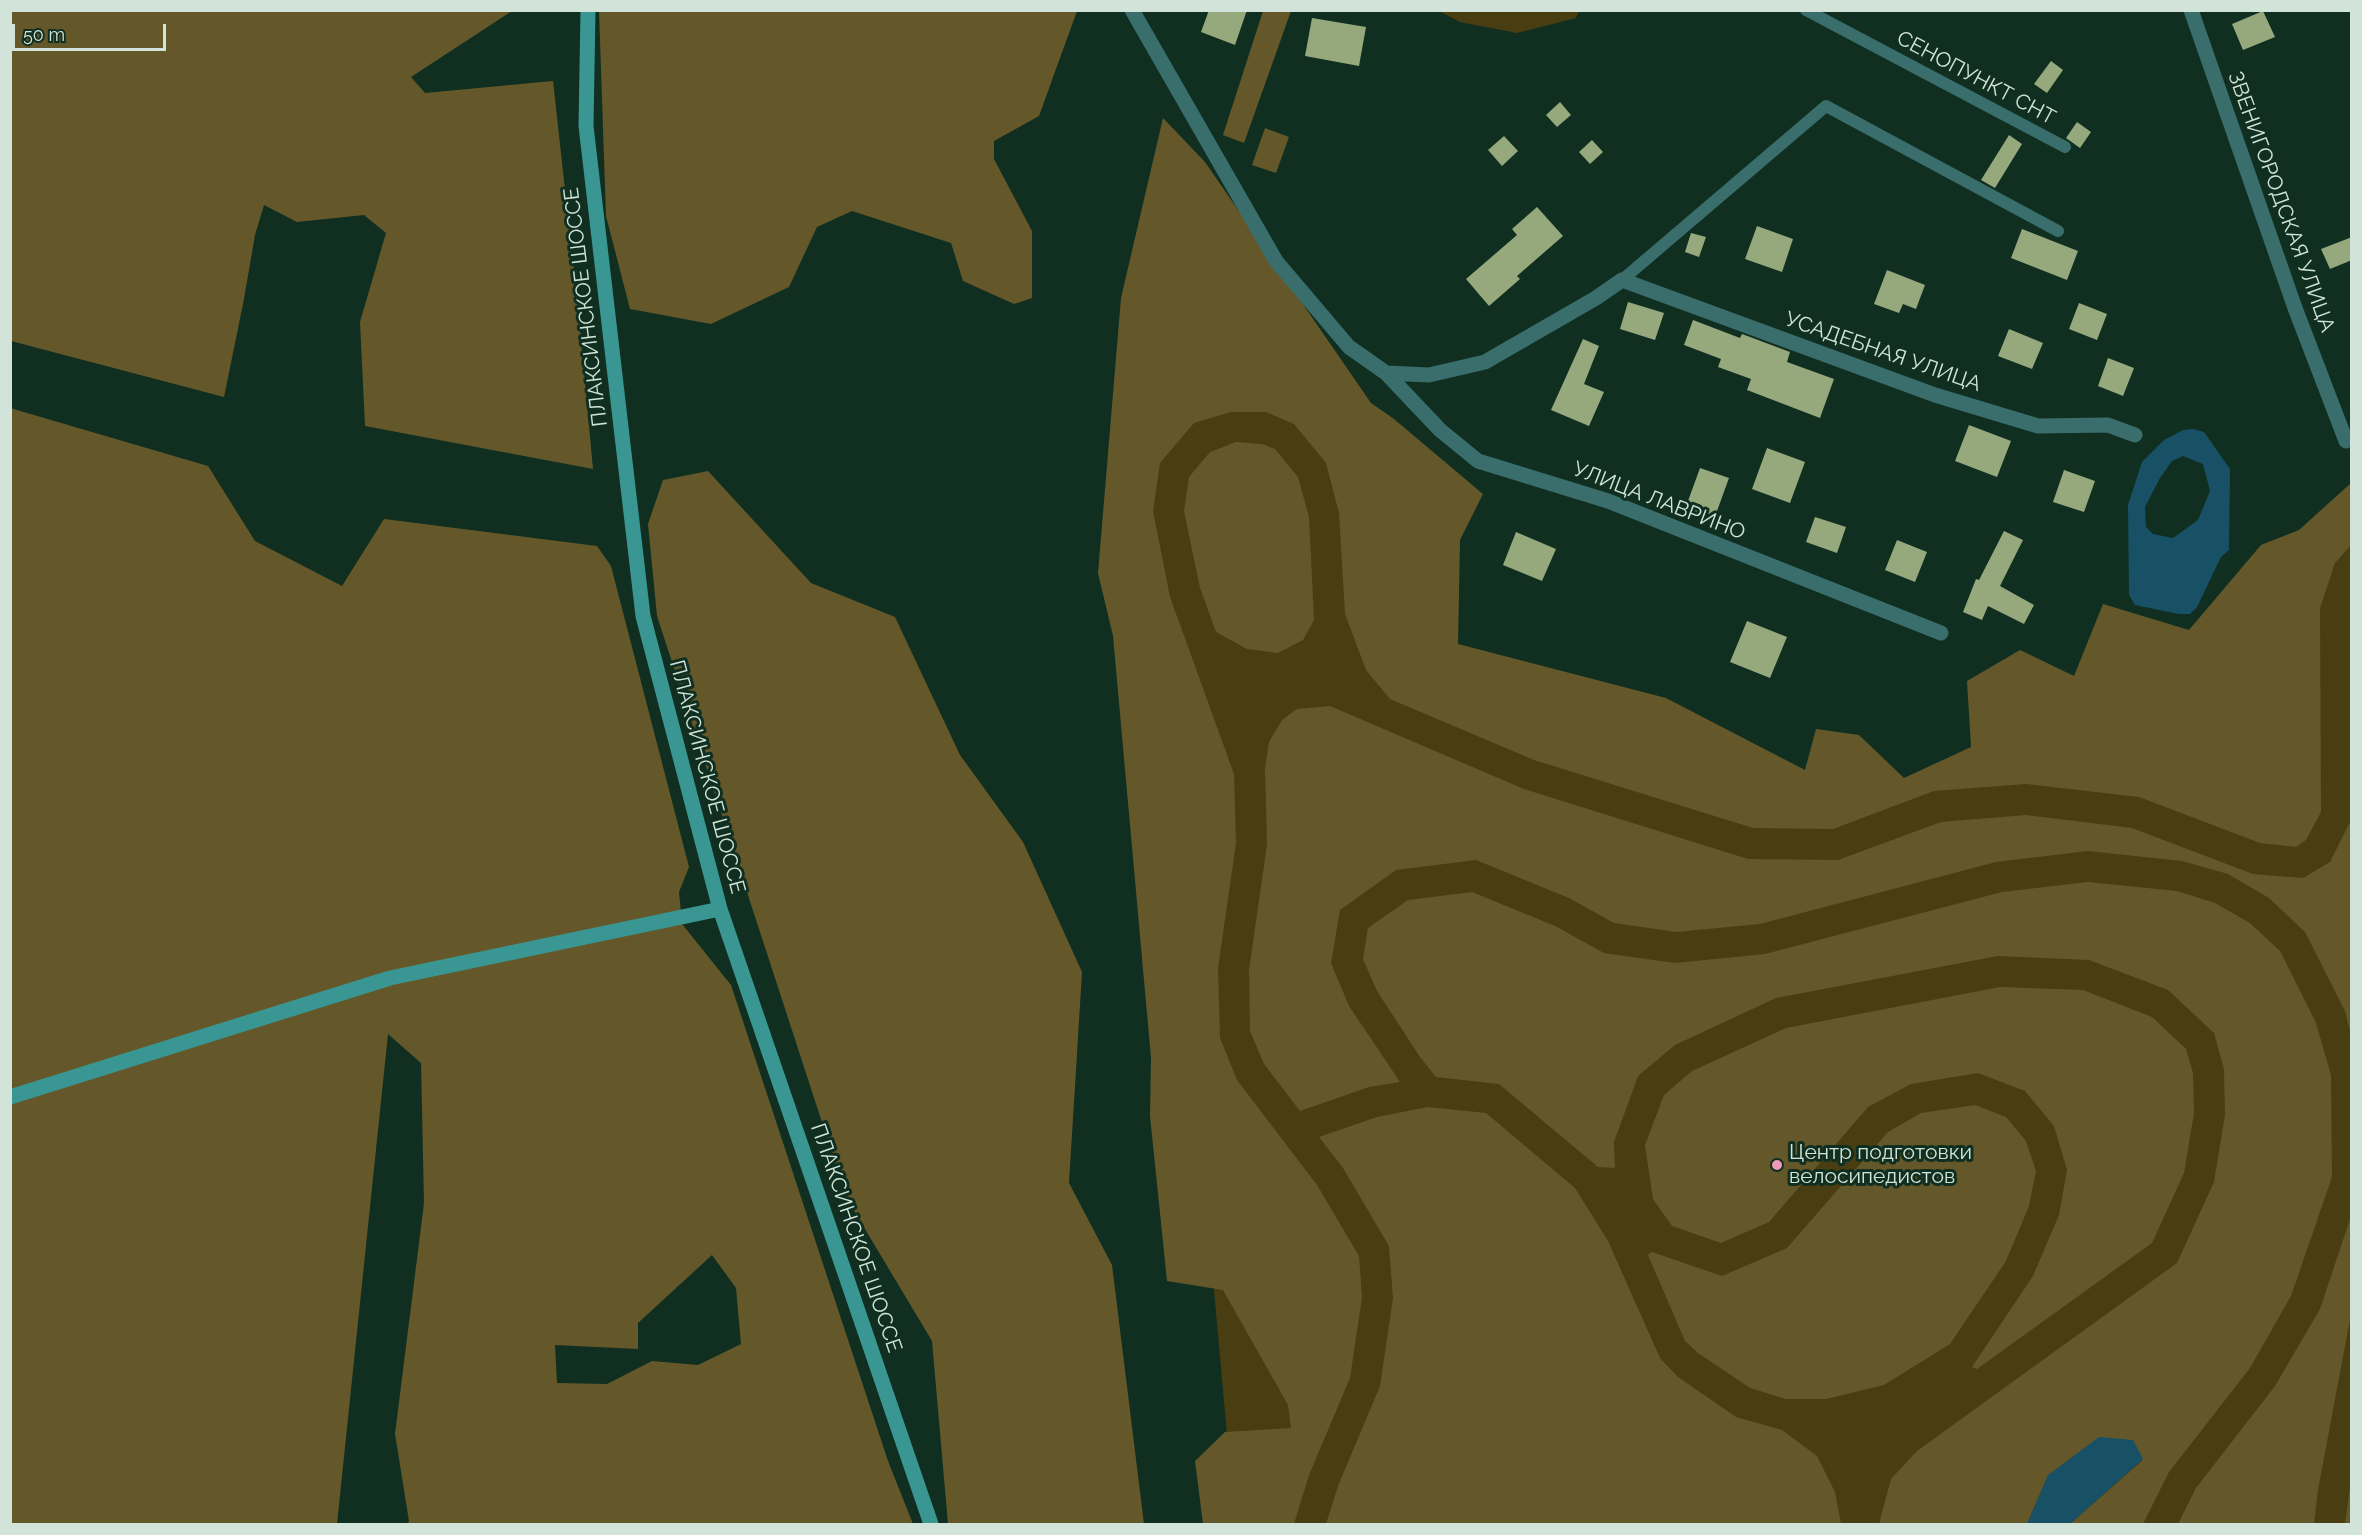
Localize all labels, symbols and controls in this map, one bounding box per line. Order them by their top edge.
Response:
scale bar [15,12,170,50]
text: 50 m [23,24,65,45]
street label: СЕНОПУНКТ СНТ [1892,26,2060,130]
street label: ЗВЕНИГОРОДСКАЯ УЛИЦА [2222,68,2340,336]
street label: ПЛАКСИНСКОЕ ШОССЕ [559,186,613,428]
street label: УСАДЕБНАЯ УЛИЦА [1782,307,1984,397]
street label: УЛИЦА ЛАВРИНО [1569,456,1749,546]
street label: ПЛАКСИНСКОЕ ШОССЕ [664,657,750,897]
street label: ПЛАКСИНСКОЕ ШОССЕ [805,1120,907,1356]
place label: Центр подготовки велосипедистов [1789,1140,1972,1190]
marker: Центр подготовки велосипедистов [1770,1158,1784,1172]

